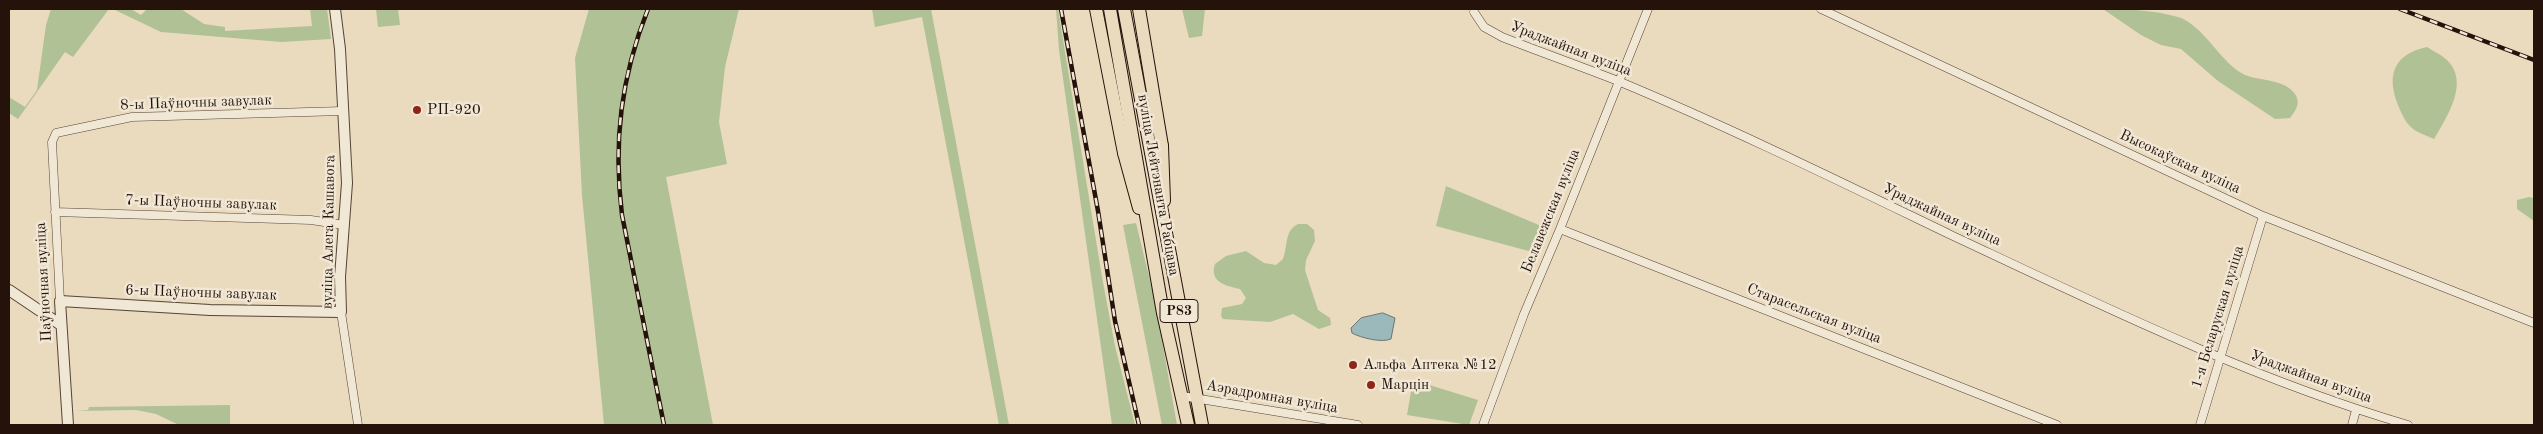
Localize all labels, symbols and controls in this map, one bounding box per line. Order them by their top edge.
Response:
street label: Ураджайная вуліца [1508,18,1634,80]
street label: 8-ы Паўночны завулак [120,91,272,115]
street label: вуліца Лейтэнанта Рабцава [1133,93,1183,277]
place label: РП-920 [427,101,481,119]
marker: РП-920 [411,104,423,116]
street label: Высокаўская вуліца [2117,126,2243,198]
street label: Белавежская вуліца [1518,146,1584,276]
street label: вуліца Алега Кашавога [319,155,339,309]
street label: Ураджайная вуліца [1880,180,2004,250]
street label: 7-ы Паўночны завулак [125,191,277,215]
street label: Паўночная вуліца [32,222,56,342]
street label: 1-я Беларуская вуліца [2188,243,2248,391]
street label: Старасельская вуліца [1744,280,1884,348]
street label: 6-ы Паўночны завулак [125,281,277,305]
road number: Р83 [1160,300,1198,322]
street label: Ураджайная вуліца [2248,347,2374,407]
place label: Альфа Аптека №12 [1363,356,1497,374]
marker: Альфа Аптека №12 [1347,359,1359,371]
place label: Марцін [1381,376,1429,394]
street label: Аэрадромная вуліца [1205,377,1339,417]
marker: Марцін [1365,379,1377,391]

